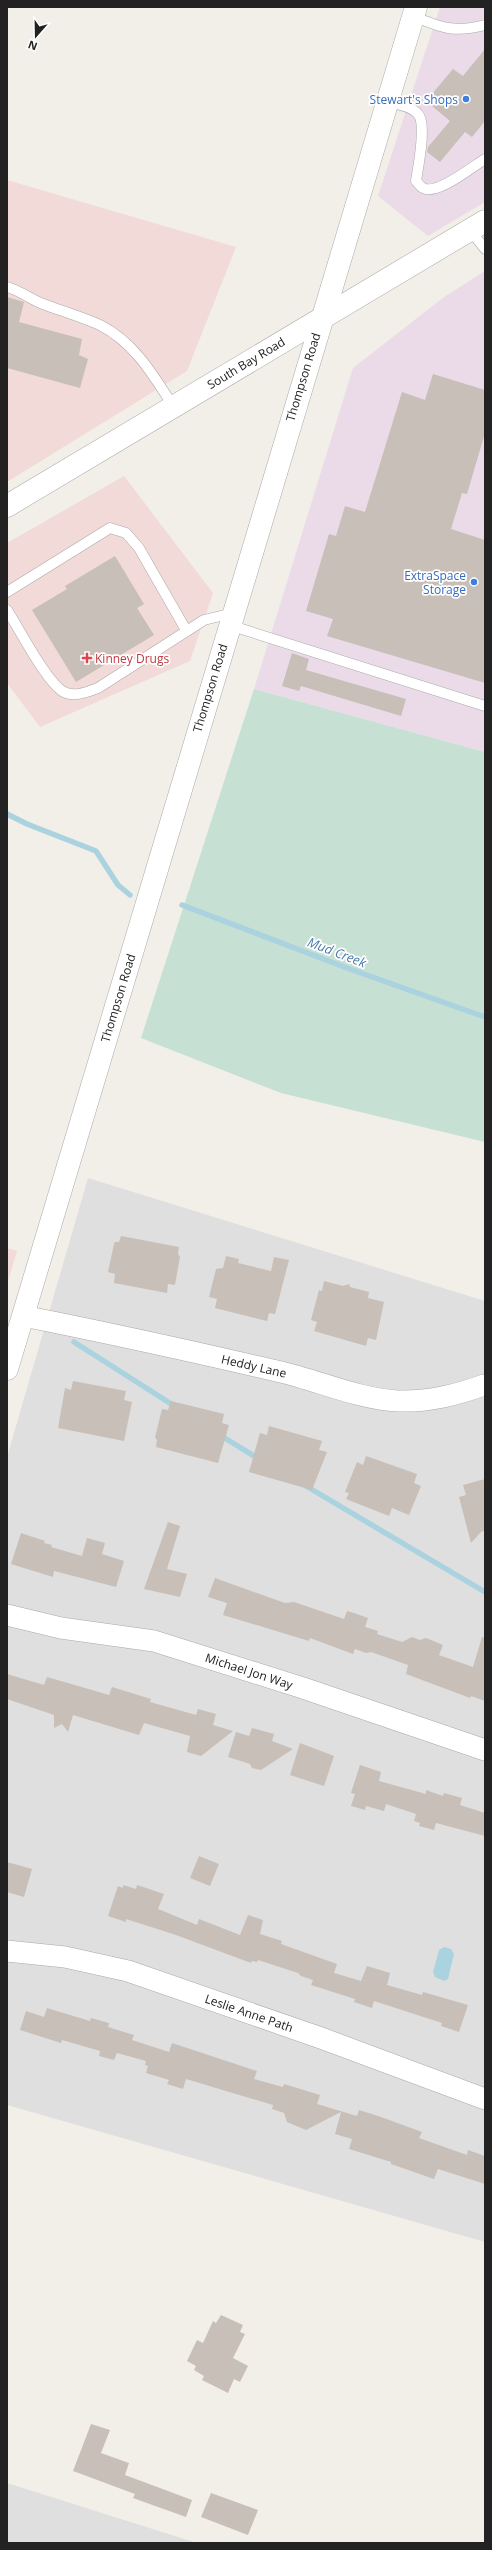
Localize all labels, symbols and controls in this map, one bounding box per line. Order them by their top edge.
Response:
north arrow [16,16,56,56]
text: N [26,37,39,54]
place label: Stewart's Shops [370,91,458,108]
marker: Stewart's Shops [461,94,471,104]
street label: Thompson Road [281,331,325,423]
street label: South Bay Road [204,333,288,393]
place label: ExtraSpace Storage [404,567,466,598]
marker: ExtraSpace Storage [469,577,479,587]
street label: Thompson Road [188,642,232,734]
place label: Kinney Drugs [95,650,169,667]
marker: Kinney Drugs [82,653,92,663]
water label: Mud Creek [305,933,369,972]
street label: Thompson Road [96,952,140,1044]
street label: Heddy Lane [220,1350,289,1382]
street label: Michael Jon Way [203,1649,296,1693]
street label: Leslie Anne Path [203,1990,295,2036]

